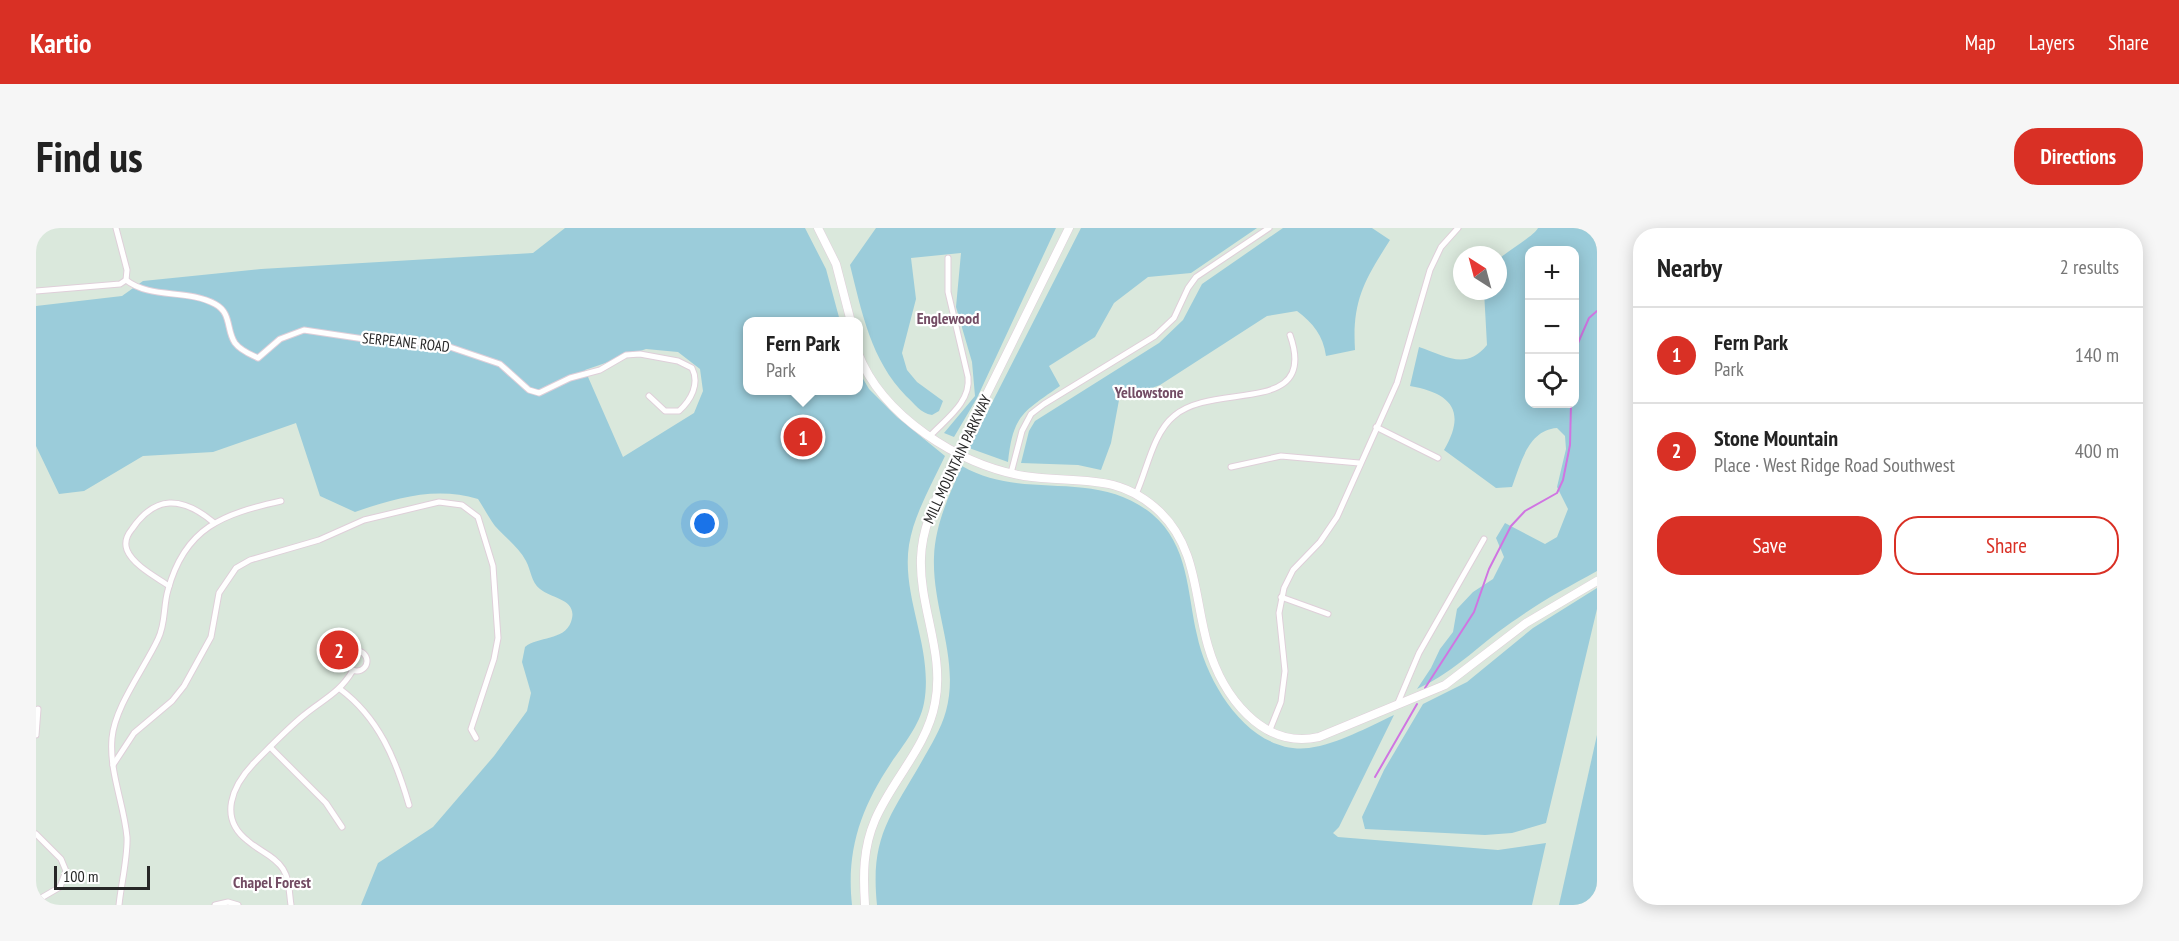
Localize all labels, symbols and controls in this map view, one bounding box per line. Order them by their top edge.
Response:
text: Kartio [30,24,92,61]
text: Map [1965,29,1996,56]
text: Layers [2029,29,2075,56]
text: Share [2108,29,2149,56]
button: Directions [2014,128,2143,185]
text: Find us [36,129,143,184]
north arrow [1453,246,1507,300]
map controls [1525,246,1579,408]
button: + [1525,246,1579,300]
text: Nearby [1657,251,1722,284]
text: 2 results [2060,254,2119,280]
button: − [1525,300,1579,354]
district label: Englewood [917,308,979,328]
popup [743,317,863,395]
street label: SERPEANE ROAD [361,328,451,356]
text: Fern Park [1714,328,1788,356]
text: Fern Park [766,329,840,357]
text: 1 [1672,342,1681,368]
text: 140 m [2075,342,2119,368]
button: locate [1525,354,1579,408]
text: Park [1714,356,1744,382]
text: Park [766,357,796,383]
district label: Yellowstone [1113,382,1184,402]
street label: MILL MOUNTAIN PARKWAY [919,391,995,526]
pin: 1 [784,414,822,460]
text: Stone Mountain [1714,424,1838,452]
text: 2 [1672,438,1681,464]
text: 400 m [2075,438,2119,464]
text: Place · West Ridge Road Southwest [1714,452,1955,478]
your location [690,509,719,538]
button: Save [1657,516,1882,575]
button: Share [1894,516,2119,575]
pin: 2 [320,628,358,672]
scale bar [54,863,150,890]
text: 100 m [63,866,98,886]
district label: Chapel Forest [233,872,311,892]

